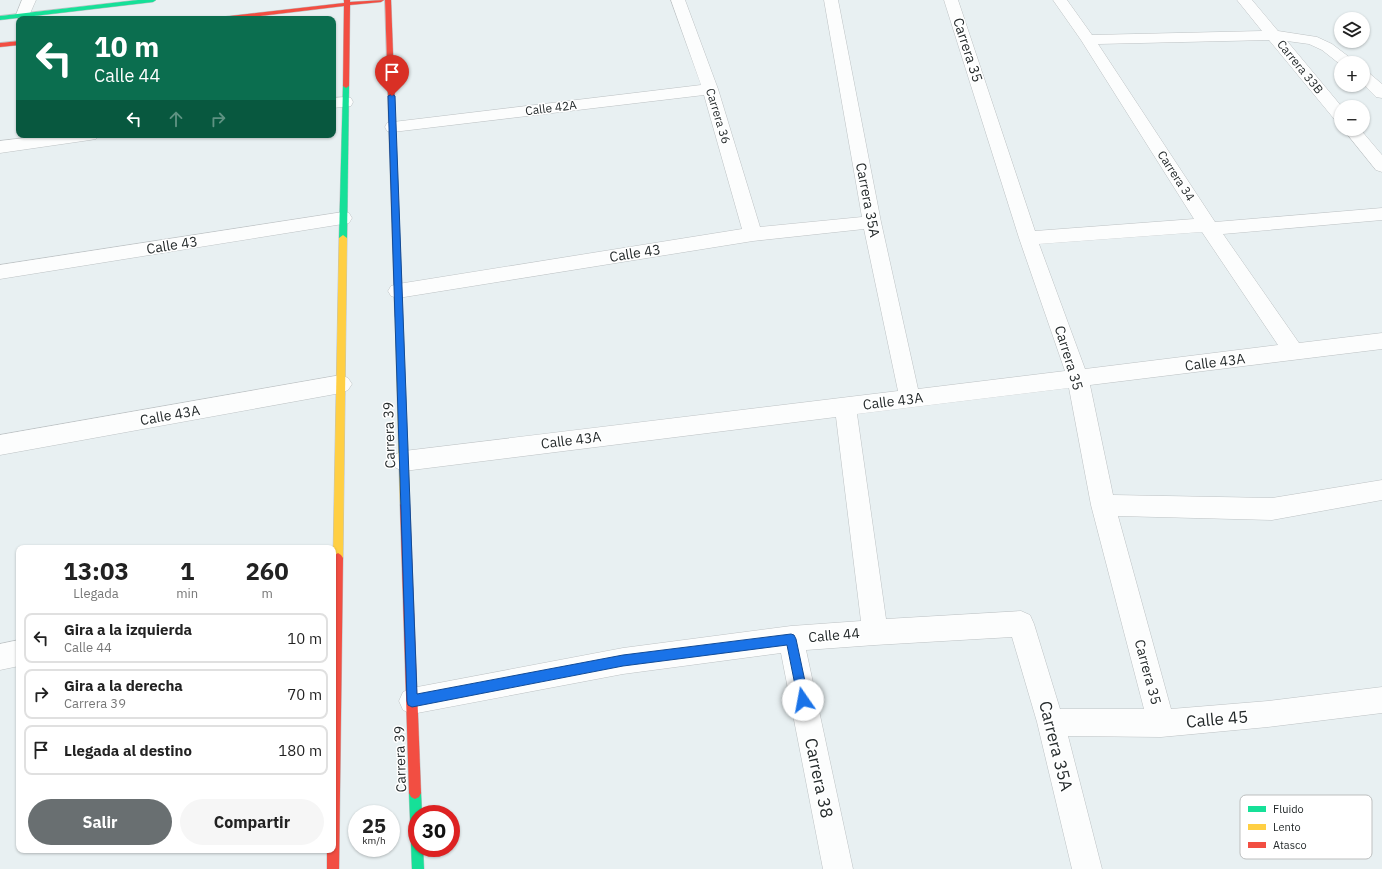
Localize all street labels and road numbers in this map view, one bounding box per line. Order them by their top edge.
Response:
street label: Carrera 35 [949,15,987,85]
street label: Carrera 33B [1274,37,1327,97]
street label: Carrera 36 [703,86,734,145]
street label: Calle 42A [524,97,578,118]
street label: Carrera 34 [1155,148,1198,204]
street label: Carrera 35A [852,161,884,239]
street label: Calle 43 [145,232,199,258]
street label: Calle 43 [608,240,662,266]
street label: Carrera 35 [1051,323,1087,393]
street label: Calle 43A [1184,349,1246,375]
street label: Calle 43A [862,388,924,414]
street label: Calle 43A [139,401,201,429]
street label: Carrera 39 [379,401,399,469]
street label: Calle 43A [540,427,602,453]
street label: Calle 44 [808,624,860,646]
street label: Carrera 35 [1131,637,1165,707]
street label: Carrera 35A [1034,699,1078,793]
street label: Calle 45 [1185,705,1249,733]
street label: Carrera 39 [390,725,410,793]
street label: Carrera 38 [800,736,838,820]

